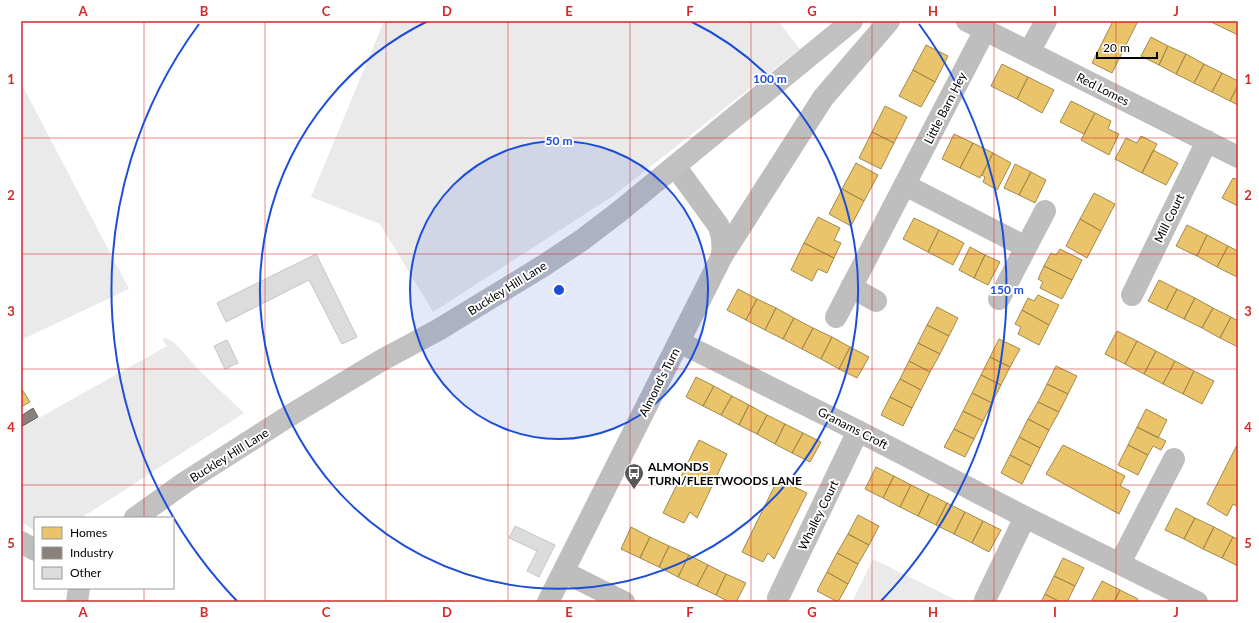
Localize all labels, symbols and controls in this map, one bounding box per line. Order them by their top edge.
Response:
text: A [77,3,88,19]
text: B [200,3,209,19]
text: C [322,3,331,19]
text: D [442,3,452,19]
text: E [565,3,573,19]
text: F [686,3,694,19]
text: G [807,3,817,19]
text: H [928,3,938,19]
text: I [1053,3,1057,19]
text: J [1173,3,1179,19]
scale bar [1097,34,1157,60]
text: 20 m [1103,40,1130,55]
street label: Little Barn Hey [920,69,970,146]
street label: Red Lomes [1074,69,1132,109]
text: 1 [7,71,15,87]
text: 100 m [753,71,787,86]
text: 1 [1244,71,1252,87]
text: 50 m [546,133,572,148]
text: 2 [7,187,15,203]
text: 2 [1244,187,1252,203]
street label: Mill Court [1151,190,1188,245]
street label: Buckley Hill Lane [465,258,549,318]
text: 150 m [990,282,1024,297]
centre of rings [552,283,566,297]
text: 3 [7,303,15,319]
text: 3 [1244,303,1252,319]
street label: Almond's Turn [635,345,683,419]
street label: Granams Croft [815,404,891,452]
text: 4 [7,419,15,435]
text: 4 [1244,419,1252,435]
street label: Buckley Hill Lane [187,425,271,485]
place label: ALMONDS TURN/FLEETWOODS LANE [647,459,802,488]
bus stop icon: ALMONDS TURN/FLEETWOODS LANE [623,462,645,490]
street label: Whalley Court [795,477,842,552]
legend [34,517,174,589]
text: Homes [70,525,107,540]
text: 5 [7,535,15,551]
text: 5 [1244,535,1252,551]
text: Industry [70,545,114,560]
text: Other [70,565,102,580]
text: A [77,604,88,620]
text: B [200,604,209,620]
text: C [322,604,331,620]
text: D [442,604,452,620]
text: E [565,604,573,620]
text: F [686,604,694,620]
text: G [807,604,817,620]
text: H [928,604,938,620]
text: I [1053,604,1057,620]
text: J [1173,604,1179,620]

